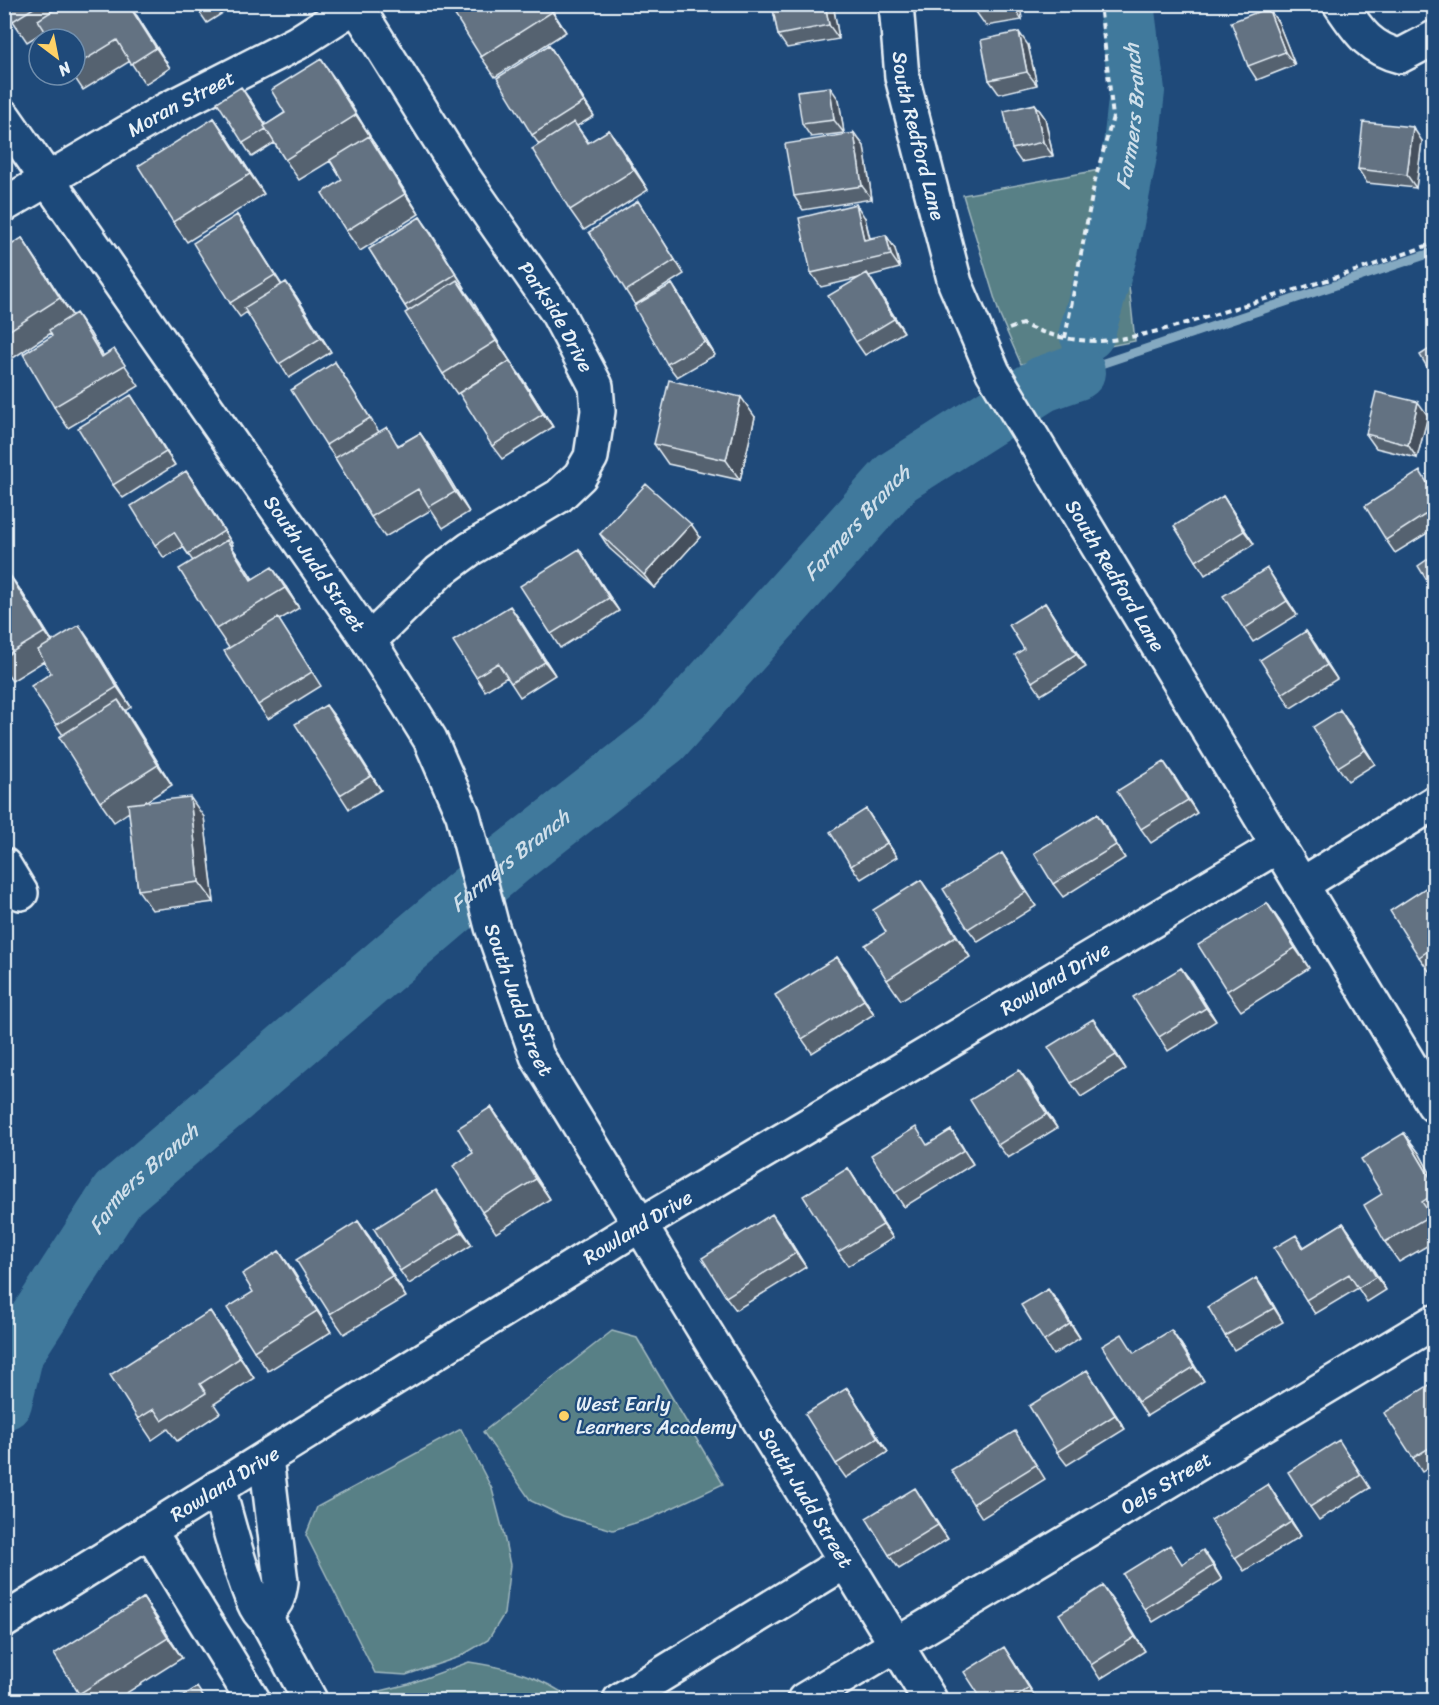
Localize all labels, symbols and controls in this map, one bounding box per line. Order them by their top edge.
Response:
north arrow [27,27,87,87]
water label: Farmers Branch [1104,39,1157,192]
street label: South Redford Lane [882,50,956,224]
text: N [52,54,78,85]
street label: Moran Street [120,60,241,147]
street label: Parkside Drive [509,253,603,379]
water label: Farmers Branch [793,453,919,590]
street label: South Judd Street [254,487,376,640]
street label: South Redford Lane [1056,492,1175,659]
water label: Farmers Branch [441,798,580,922]
street label: South Judd Street [474,918,563,1084]
street label: Rowland Drive [993,932,1117,1025]
water label: Farmers Branch [78,1112,209,1242]
street label: Rowland Drive [575,1180,699,1274]
place label: West Early Learners Academy [576,1387,737,1445]
marker: West Early Learners Academy [557,1409,571,1423]
street label: South Judd Street [749,1419,863,1575]
street label: Rowland Drive [163,1436,287,1531]
street label: Oels Street [1113,1442,1219,1524]

